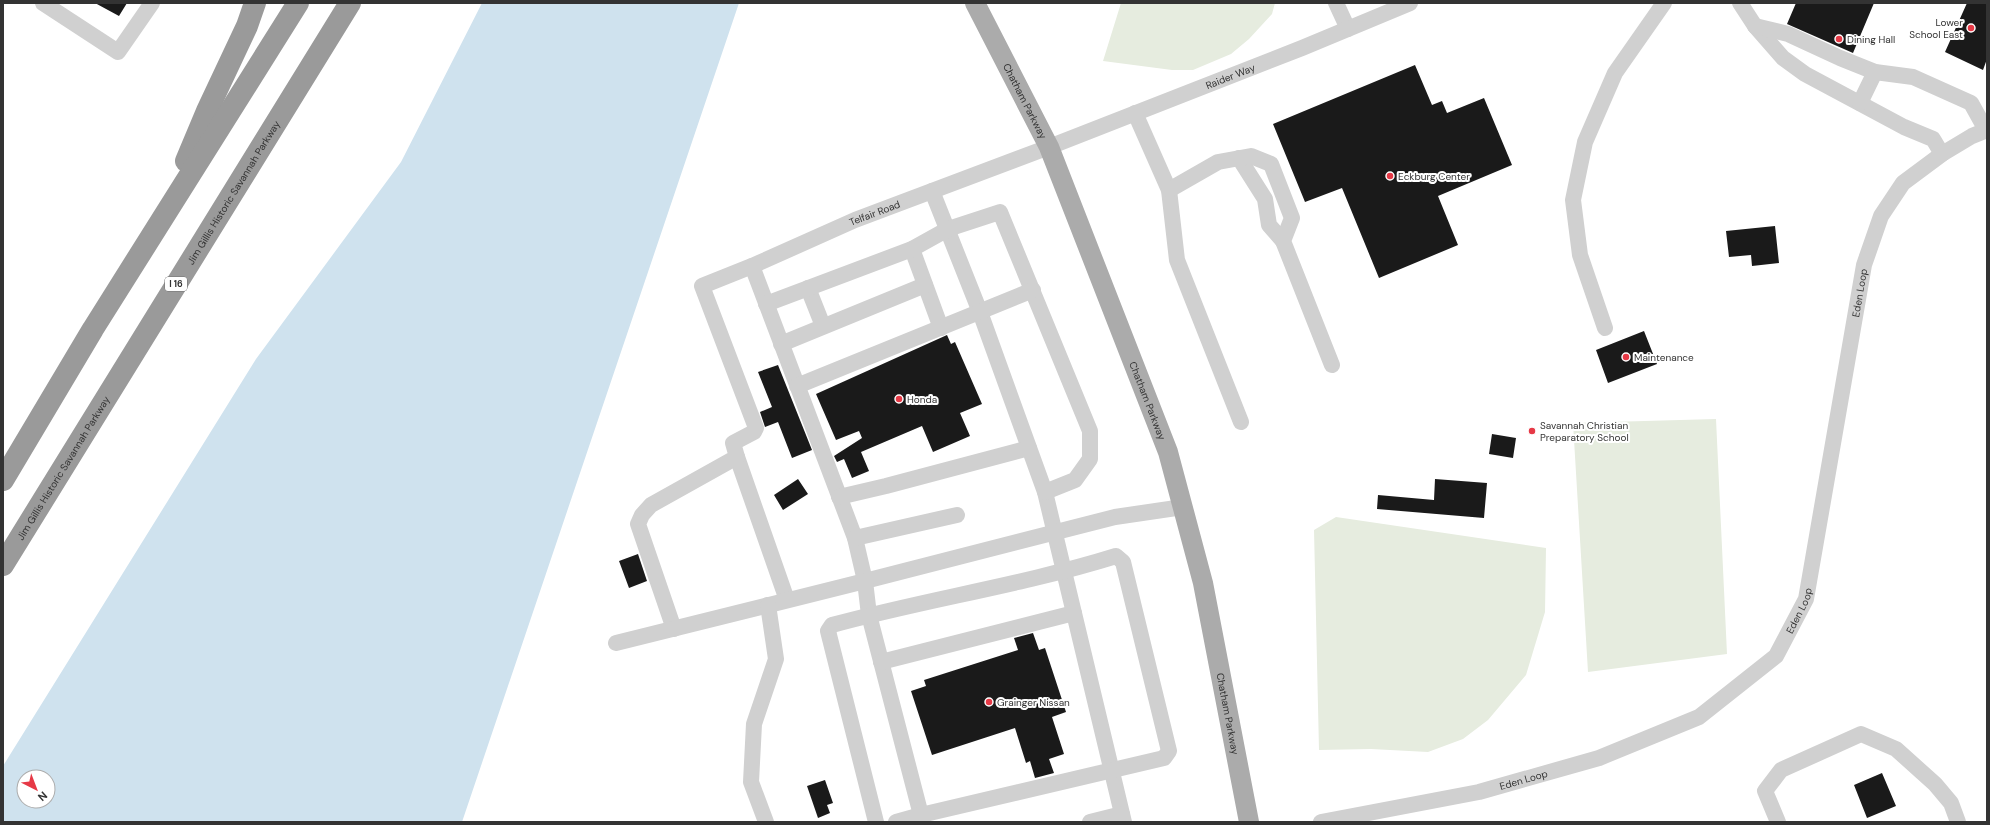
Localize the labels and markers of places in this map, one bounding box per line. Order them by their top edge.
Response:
place label: Lower School East [1909,16,1963,41]
marker: Lower School East [1966,23,1976,33]
place label: Dining Hall [1847,33,1895,46]
marker: Dining Hall [1834,34,1844,44]
place label: Eckburg Center [1398,170,1470,183]
marker: Eckburg Center [1385,171,1395,181]
place label: Maintenance [1634,351,1694,364]
marker: Maintenance [1621,352,1631,362]
place label: Honda [907,393,937,406]
marker: Honda [894,394,904,404]
place label: Savannah Christian Preparatory School [1540,419,1629,444]
marker: Savannah Christian Preparatory School [1527,426,1537,436]
place label: Grainger Nissan [997,696,1070,709]
marker: Grainger Nissan [984,697,994,707]

